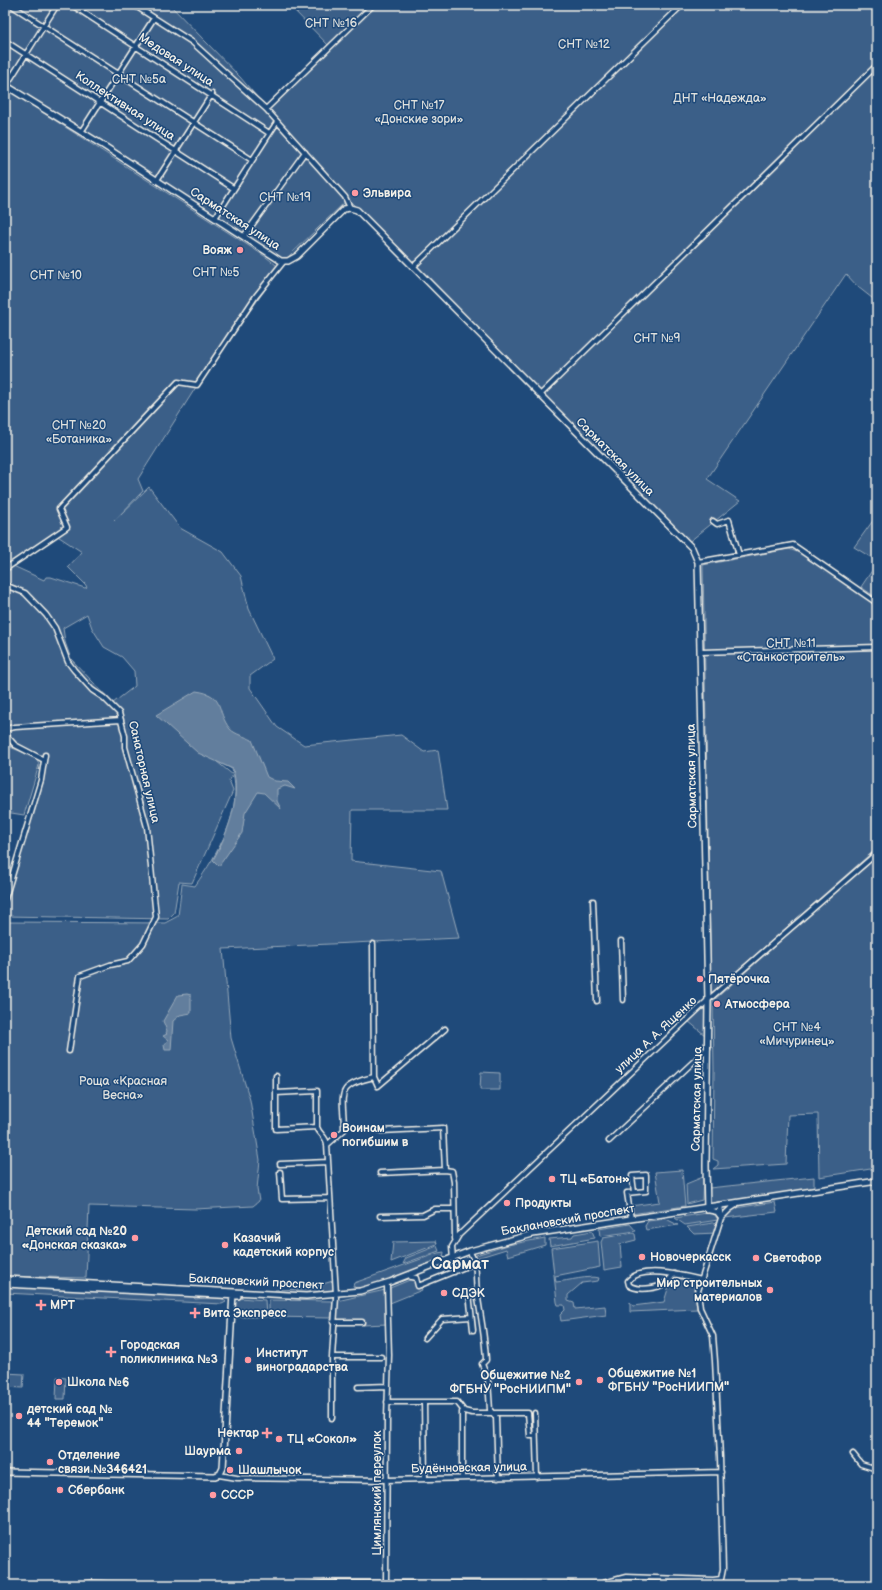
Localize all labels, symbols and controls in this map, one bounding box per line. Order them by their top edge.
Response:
park label: СНТ №16 [305,16,357,31]
street label: Медовая улица [136,30,216,90]
park label: СНТ №12 [558,37,610,52]
street label: Коллективная улица [72,68,178,144]
park label: СНТ №5а [112,72,166,87]
park label: ДНТ «Надежда» [673,91,767,106]
park label: СНТ №17 «Донские зори» [375,98,464,127]
street label: Сарматская улица [187,184,283,254]
place label: Эльвира [363,186,412,201]
marker: Эльвира [350,188,360,198]
park label: СНТ №19 [259,190,311,205]
place label: Вояж [202,243,233,258]
marker: Вояж [235,245,245,255]
park label: СНТ №5 [193,265,240,280]
park label: СНТ №10 [30,268,82,283]
park label: СНТ №9 [633,331,681,346]
street label: Сарматская улица [573,415,657,499]
park label: СНТ №20 «Ботаника» [46,418,113,447]
park label: СНТ №11 «Станкостроитель» [736,636,846,665]
street label: Санаторная улица [125,719,163,825]
street label: Сарматская улица [684,724,700,828]
place label: Пятёрочка [708,972,771,987]
marker: Пятёрочка [695,974,705,984]
street label: улица А. А. Ященко [612,993,700,1077]
place label: Атмосфера [724,997,791,1012]
marker: Атмосфера [712,999,722,1009]
park label: СНТ №4 «Мичуринец» [759,1020,835,1049]
street label: Сарматская улица [689,1047,705,1151]
park label: Роща «Красная Весна» [79,1074,168,1103]
place label: Воинам погибшим в [342,1121,409,1150]
marker: Воинам погибшим в [329,1130,339,1140]
place label: ТЦ «Батон» [560,1172,630,1187]
marker: ТЦ «Батон» [547,1174,557,1184]
place label: Продукты [515,1196,572,1211]
marker: Продукты [502,1198,512,1208]
street label: Баклановский проспект [500,1201,636,1239]
place label: Детский сад №20 «Донская сказка» [21,1224,127,1253]
place label: Казачий кадетский корпус [233,1231,334,1260]
marker: Детский сад №20 «Донская сказка» [130,1233,140,1243]
marker: Казачий кадетский корпус [220,1240,230,1250]
place label: Новочеркасск [650,1250,732,1265]
place label: Светофор [764,1251,822,1266]
marker: Новочеркасск [637,1252,647,1262]
marker: Светофор [751,1253,761,1263]
district label: Сармат [431,1255,489,1274]
street label: Баклановский проспект [188,1271,324,1293]
place label: Мир строительных материалов [656,1276,763,1305]
marker: Мир строительных материалов [765,1285,775,1295]
place label: СДЭК [452,1286,486,1301]
marker: СДЭК [439,1288,449,1298]
place label: МРТ [50,1298,76,1313]
marker: МРТ [35,1299,47,1311]
place label: Вита Экспресс [203,1306,287,1321]
marker: Вита Экспресс [190,1308,200,1318]
place label: Городская поликлиника №3 [120,1338,218,1367]
marker: Городская поликлиника №3 [105,1346,117,1358]
place label: Институт виноградарства [256,1346,349,1375]
marker: Институт виноградарства [243,1355,253,1365]
place label: Общежитие №1 ФГБНУ "РосНИИПМ" [608,1366,729,1395]
place label: Общежитие №2 ФГБНУ "РосНИИПМ" [450,1368,572,1397]
place label: Школа №6 [67,1375,129,1390]
marker: Общежитие №1 ФГБНУ "РосНИИПМ" [595,1375,605,1385]
marker: Школа №6 [54,1377,64,1387]
marker: Общежитие №2 ФГБНУ "РосНИИПМ" [574,1377,584,1387]
place label: детский сад № 44 "Теремок" [26,1402,113,1431]
marker: детский сад № 44 "Теремок" [14,1411,24,1421]
place label: Нектар [217,1426,259,1441]
marker: Нектар [262,1428,272,1438]
street label: Цимлянский переулок [370,1430,385,1556]
place label: ТЦ «Сокол» [287,1432,357,1447]
marker: ТЦ «Сокол» [274,1434,284,1444]
place label: Шаурма [184,1444,232,1459]
marker: Шаурма [234,1446,244,1456]
place label: Отделение связи №346421 [58,1448,147,1477]
marker: Отделение связи №346421 [45,1457,55,1467]
street label: Будённовская улица [411,1459,527,1477]
place label: Шашлычок [238,1463,302,1478]
marker: Шашлычок [225,1465,235,1475]
place label: Сбербанк [68,1483,125,1498]
marker: Сбербанк [55,1485,65,1495]
place label: СССР [221,1488,254,1503]
marker: СССР [208,1490,218,1500]

